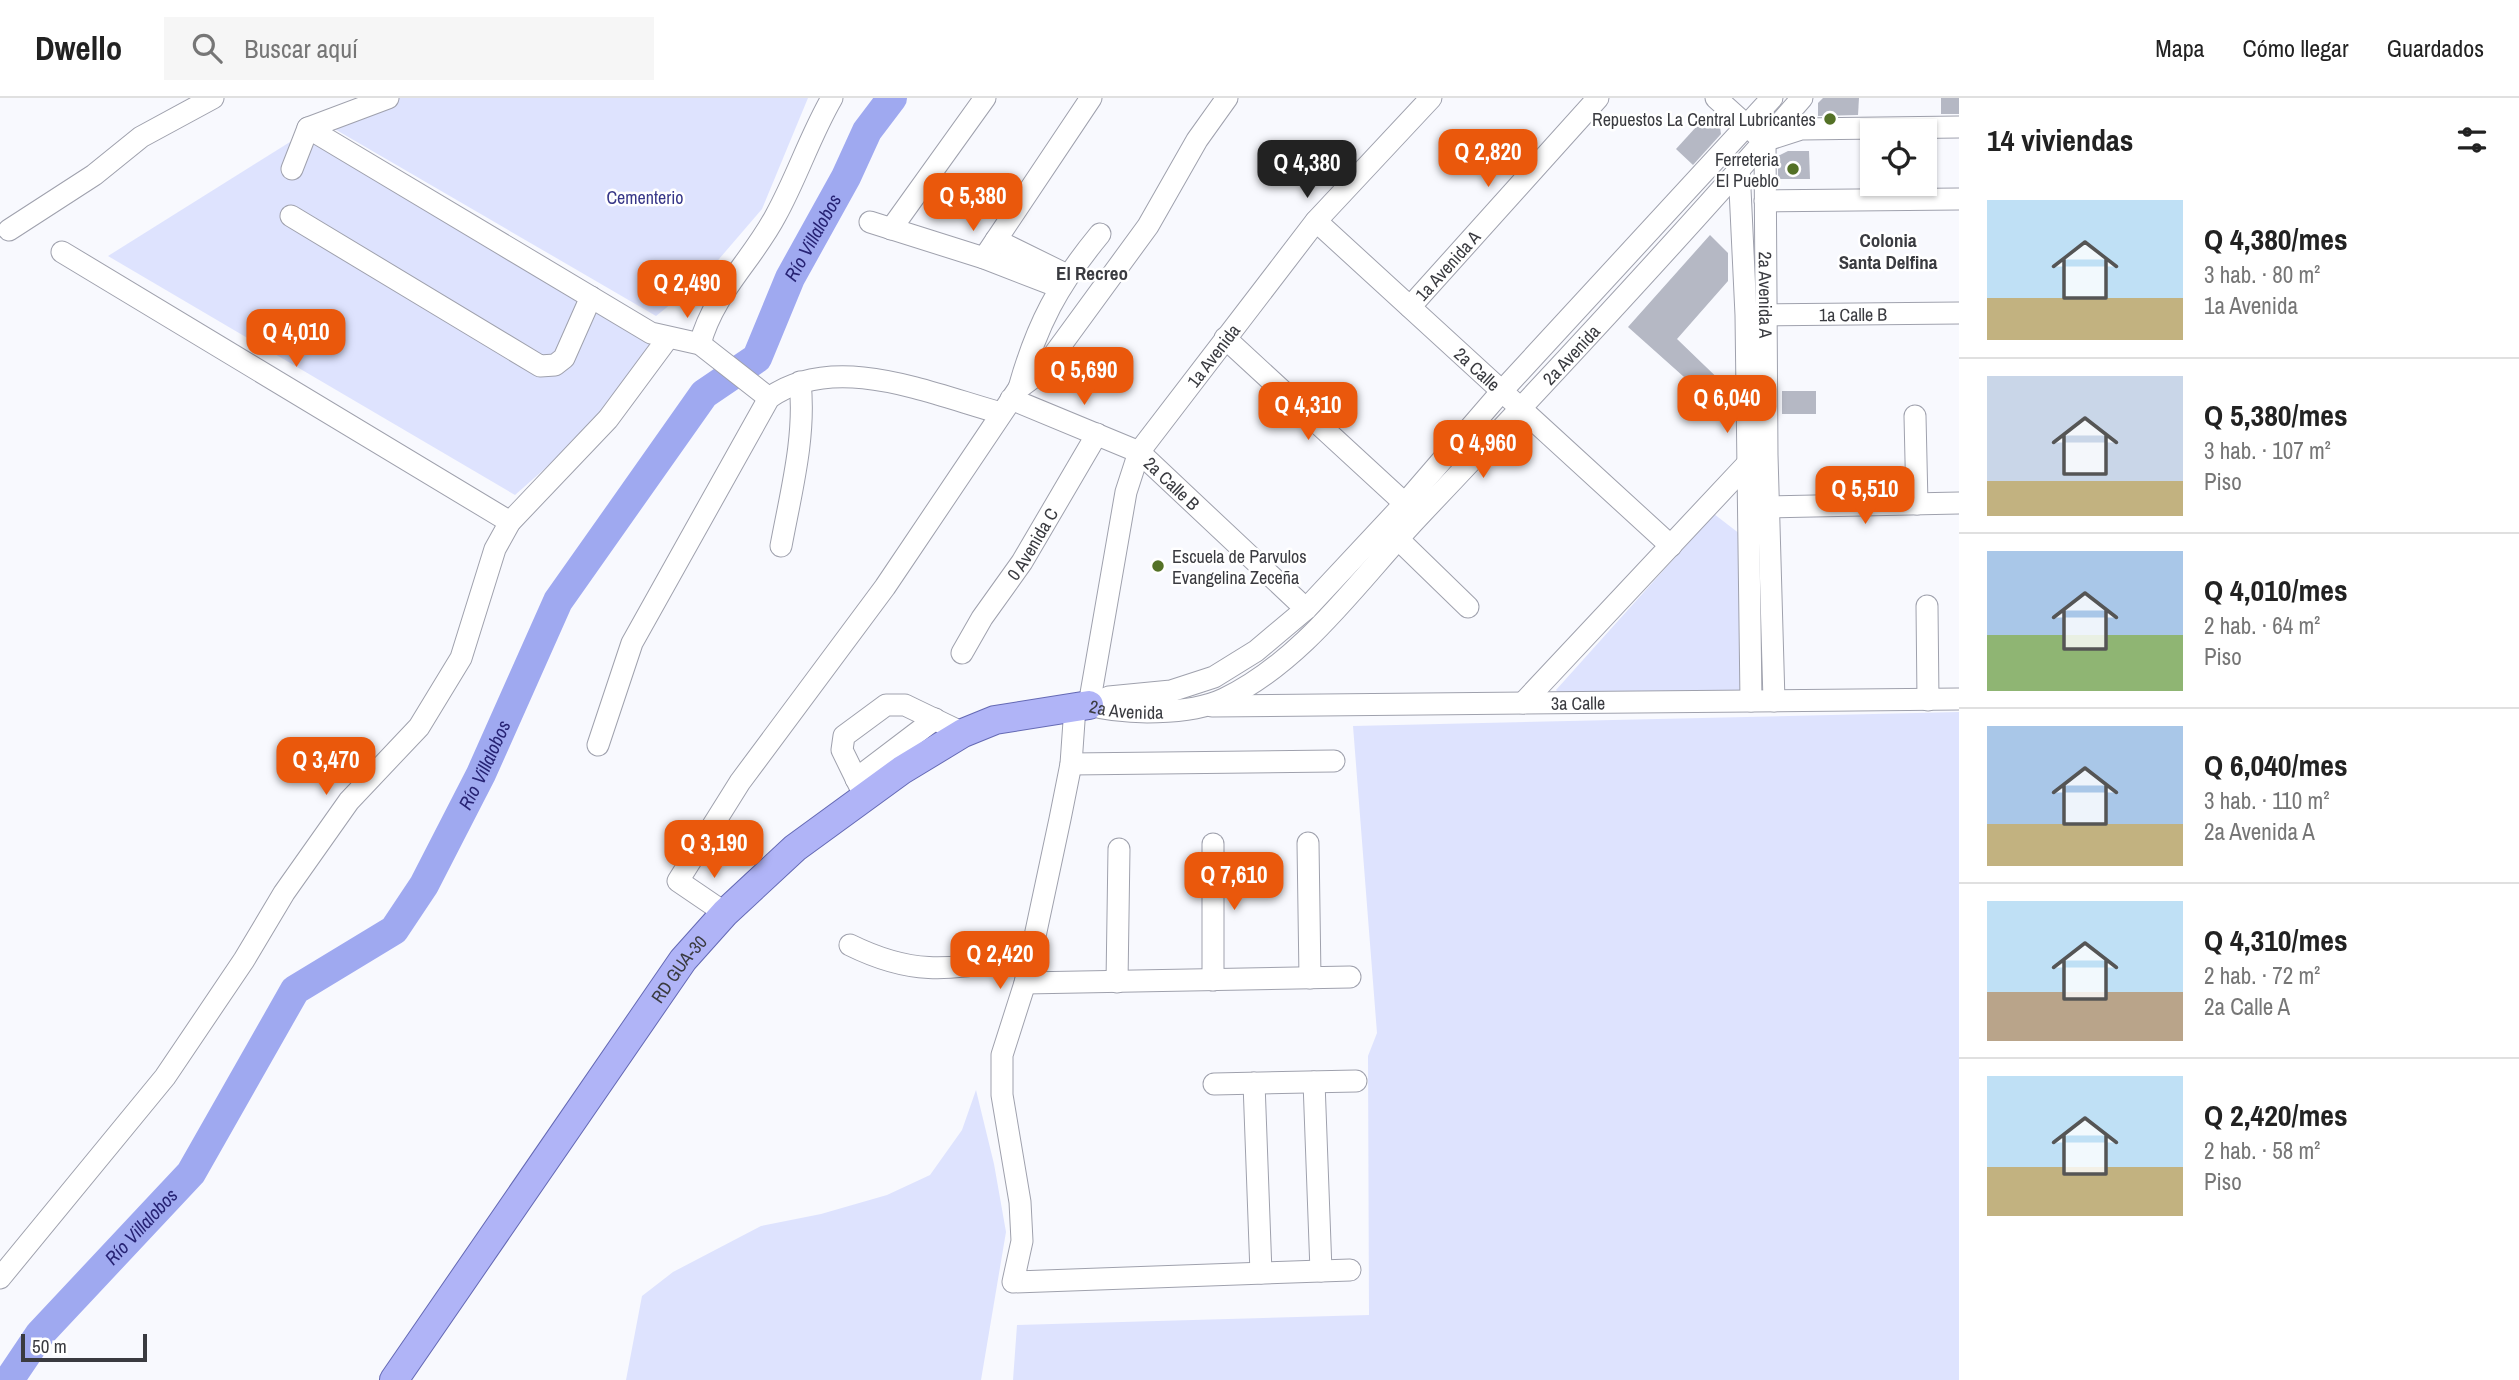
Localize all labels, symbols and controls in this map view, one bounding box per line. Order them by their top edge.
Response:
search box [164,17,654,80]
text: Dwello [35,26,122,70]
icon: search [188,29,226,67]
text: Buscar aquí [244,31,358,66]
text: Mapa [2155,32,2205,64]
text: Cómo llegar [2243,32,2349,64]
text: Guardados [2387,32,2484,64]
place label: Repuestos La Central Lubricantes [1592,107,1816,132]
marker: Repuestos La Central Lubricantes [1822,111,1838,127]
map controls [1860,119,1937,196]
button: locate [1860,119,1937,196]
text: 14 viviendas [1987,120,2133,160]
icon: filters [2453,121,2491,159]
pin: Q 2,820 [1423,130,1553,189]
text: Q 2,820 [1454,136,1522,167]
pin: Q 4,380 [1242,140,1372,200]
text: Q 4,380 [1273,147,1341,178]
place label: Ferreteria El Pueblo [1715,147,1779,193]
marker: Ferreteria El Pueblo [1785,161,1801,177]
pin: Q 5,380 [908,174,1038,233]
text: Q 5,380 [939,180,1007,211]
park label: Cementerio [606,185,684,210]
water label: Río Villalobos [778,189,847,286]
text: Q 4,380/mes [2204,219,2348,259]
street label: 1a Avenida A [1409,225,1486,306]
district label: Colonia Santa Delfina [1839,227,1938,275]
icon: home [2043,228,2127,312]
street label: 2a Avenida A [1753,251,1779,339]
text: 3 hab. · 80 m² [2204,259,2320,290]
pin: Q 2,490 [622,260,752,320]
district label: El Recreo [1056,260,1128,286]
text: Q 2,490 [653,267,721,298]
text: 1a Avenida [2204,290,2298,321]
street label: 1a Calle B [1819,301,1887,327]
pin: Q 4,010 [231,310,361,369]
text: Q 4,010 [262,316,330,347]
street label: 1a Avenida [1181,318,1245,392]
street label: 2a Avenida [1537,319,1605,390]
street label: 2a Calle [1449,341,1506,396]
pin: Q 5,690 [1019,348,1149,407]
text: Q 5,690 [1050,354,1118,385]
pin: Q 6,040 [1662,376,1792,435]
pin: Q 4,310 [1243,382,1373,442]
text: Q 6,040 [1693,382,1761,413]
text: Q 4,310 [1274,389,1342,420]
text: Q 5,380/mes [2204,395,2348,435]
icon: home [2043,404,2127,488]
pin: Q 4,960 [1418,420,1548,480]
text: Q 4,960 [1449,427,1517,458]
text: 3 hab. · 107 m² [2204,435,2331,466]
street label: 2a Calle B [1139,451,1206,516]
pin: Q 5,510 [1800,466,1930,526]
text: Piso [2204,466,2242,497]
text: Q 5,510 [1831,473,1899,504]
street label: 0 Avenida C [1001,503,1064,585]
place label: Escuela de Parvulos Evangelina Zeceña [1172,544,1307,590]
marker: Escuela de Parvulos Evangelina Zeceña [1150,558,1166,574]
text: Q 4,010/mes [2204,570,2348,610]
icon: home [2043,579,2127,663]
text: 2 hab. · 64 m² [2204,610,2320,641]
text: Piso [2204,641,2242,672]
street label: 3a Calle [1551,690,1605,715]
street label: 2a Avenida [1087,693,1164,724]
water label: Río Villalobos [452,716,516,814]
pin: Q 3,470 [261,738,391,797]
text: Q 3,470 [292,744,360,775]
text: Q 6,040/mes [2204,745,2348,785]
icon: home [2043,754,2127,838]
text: 3 hab. · 110 m² [2204,785,2330,816]
text: 2a Avenida A [2204,816,2315,847]
pin: Q 3,190 [649,820,779,880]
text: Q 3,190 [680,827,748,858]
pin: Q 7,610 [1169,852,1299,912]
text: Q 7,610 [1200,859,1268,890]
text: Q 4,310/mes [2204,920,2348,960]
icon: home [2043,929,2127,1013]
street label: RD GUA-30 [645,930,712,1008]
pin: Q 2,420 [935,932,1065,991]
text: Q 2,420 [966,938,1034,969]
text: 2 hab. · 72 m² [2204,960,2320,991]
text: 2a Calle A [2204,991,2290,1022]
text: Q 2,420/mes [2204,1095,2348,1135]
icon: home [2043,1104,2127,1188]
text: 2 hab. · 58 m² [2204,1135,2320,1166]
text: Piso [2204,1166,2242,1197]
water label: Río Villalobos [99,1182,183,1270]
scale bar [21,1331,147,1363]
text: 50 m [32,1333,67,1359]

